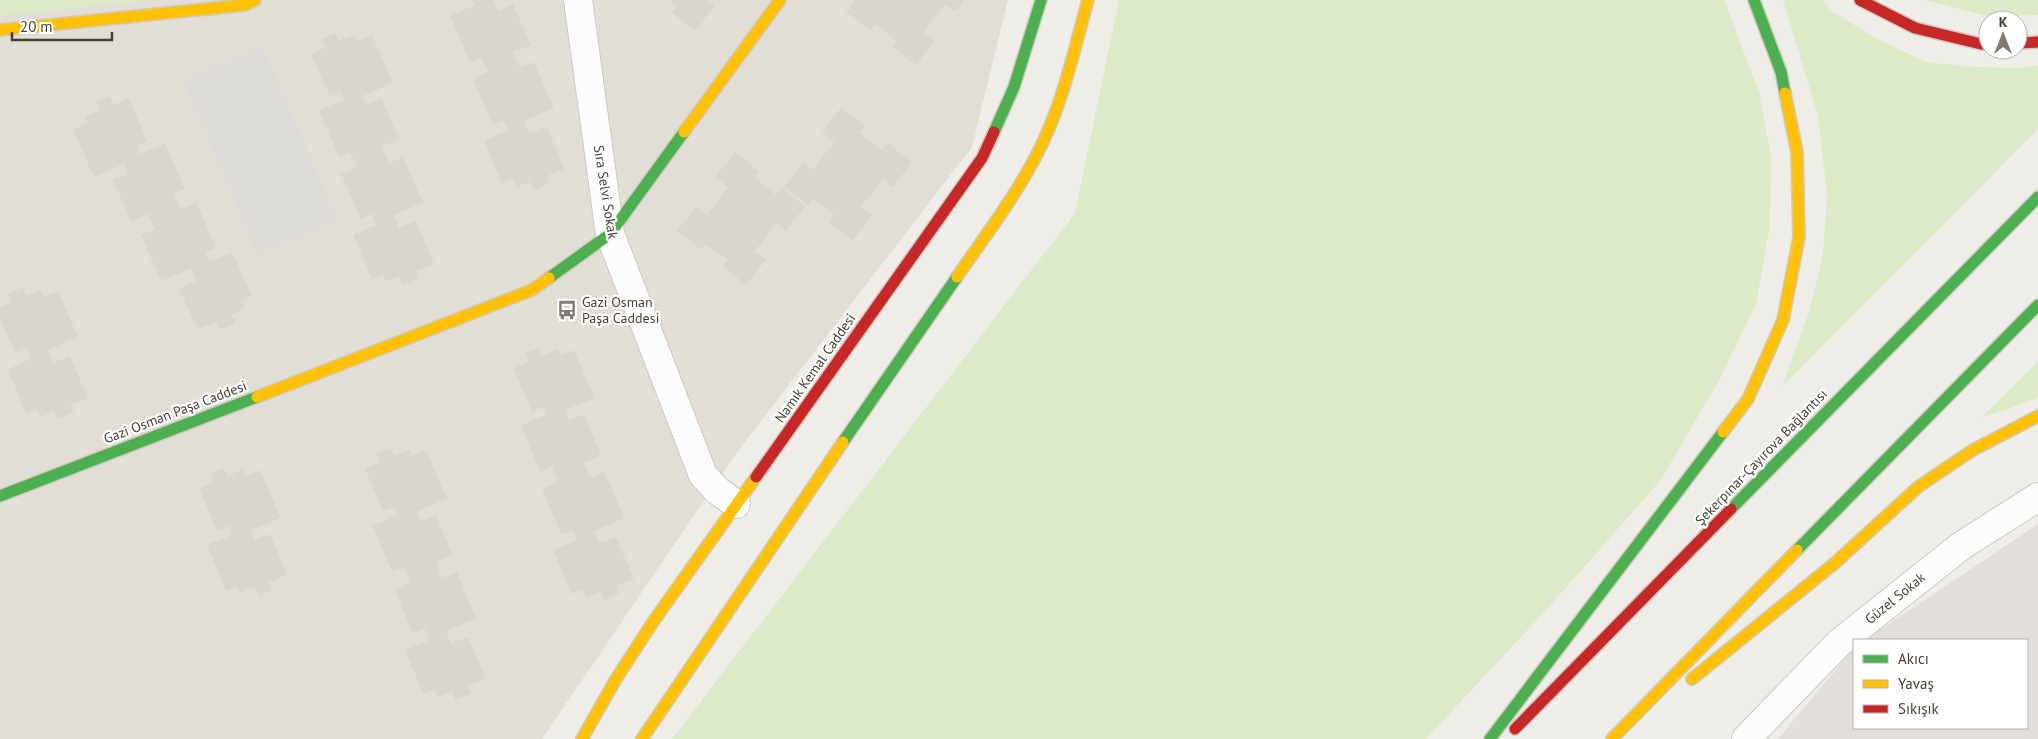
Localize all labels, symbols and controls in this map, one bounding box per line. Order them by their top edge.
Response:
scale bar [12,10,112,42]
north arrow [1978,10,2028,60]
text: K [1999,13,2008,31]
text: 20 m [20,17,53,36]
street label: Sıra Selvi Sokak [590,144,622,241]
place label: Gazi Osman Paşa Caddesi [582,293,659,327]
bus stop icon: Gazi Osman Paşa Caddesi [556,299,578,321]
street label: Namık Kemal Caddesi [771,310,859,426]
street label: Gazi Osman Paşa Caddesi [101,376,249,448]
street label: Şekerpınar-Çayırova Bağlantısı [1691,385,1831,529]
street label: Güzel Sokak [1861,568,1929,628]
legend [1853,639,2028,729]
text: Akıcı [1898,649,1929,668]
text: Yavaş [1898,674,1934,693]
text: Sıkışık [1898,699,1940,718]

